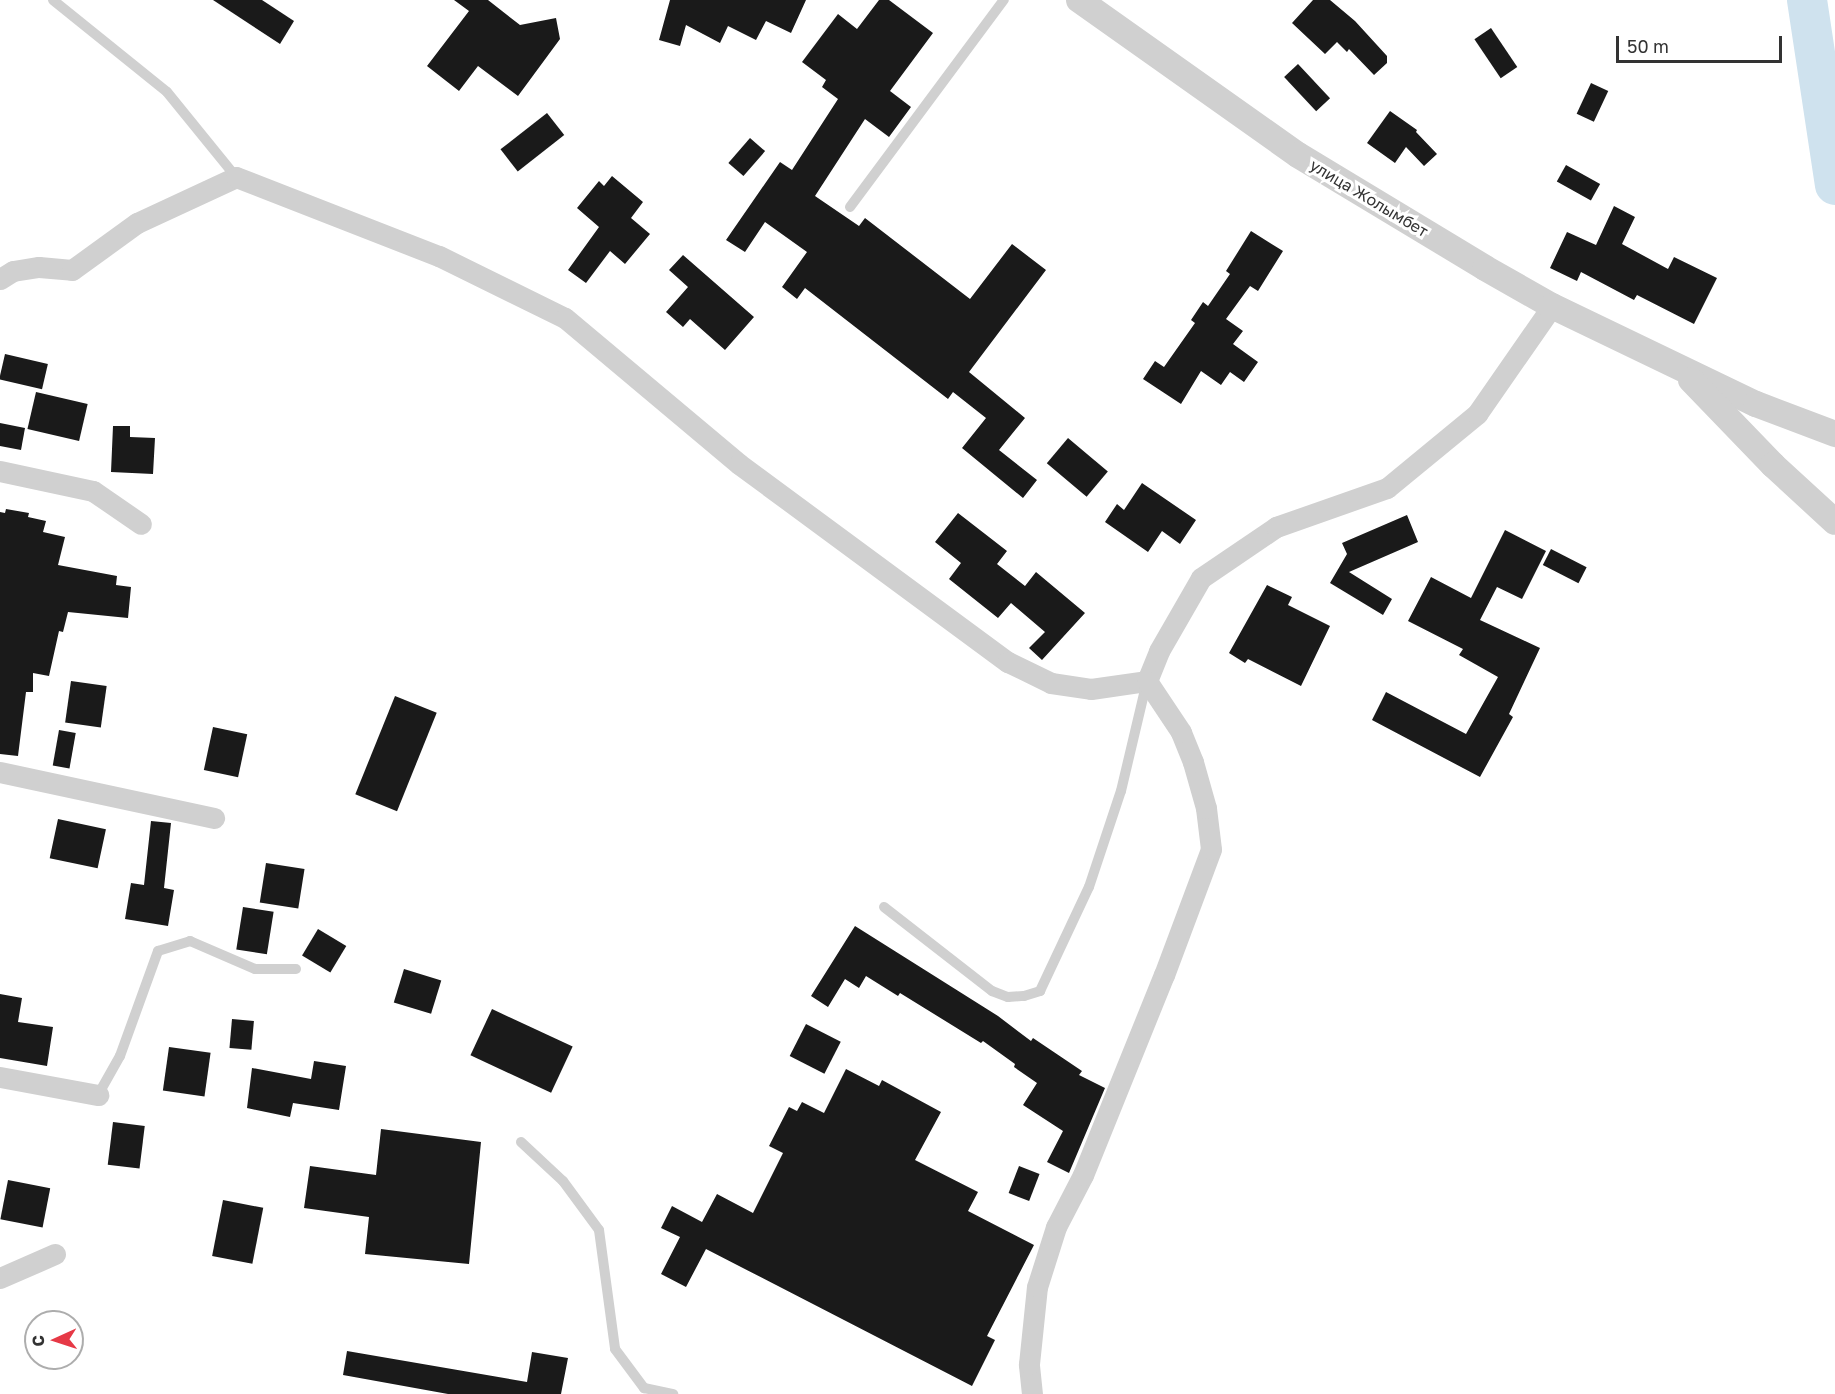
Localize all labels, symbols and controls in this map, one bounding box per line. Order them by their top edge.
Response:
scale bar [1619,24,1786,62]
text: 50 m [1627,35,1669,57]
street label: улица Жолымбет [1306,155,1432,241]
north arrow [24,1310,84,1370]
text: С [28,1335,48,1347]

